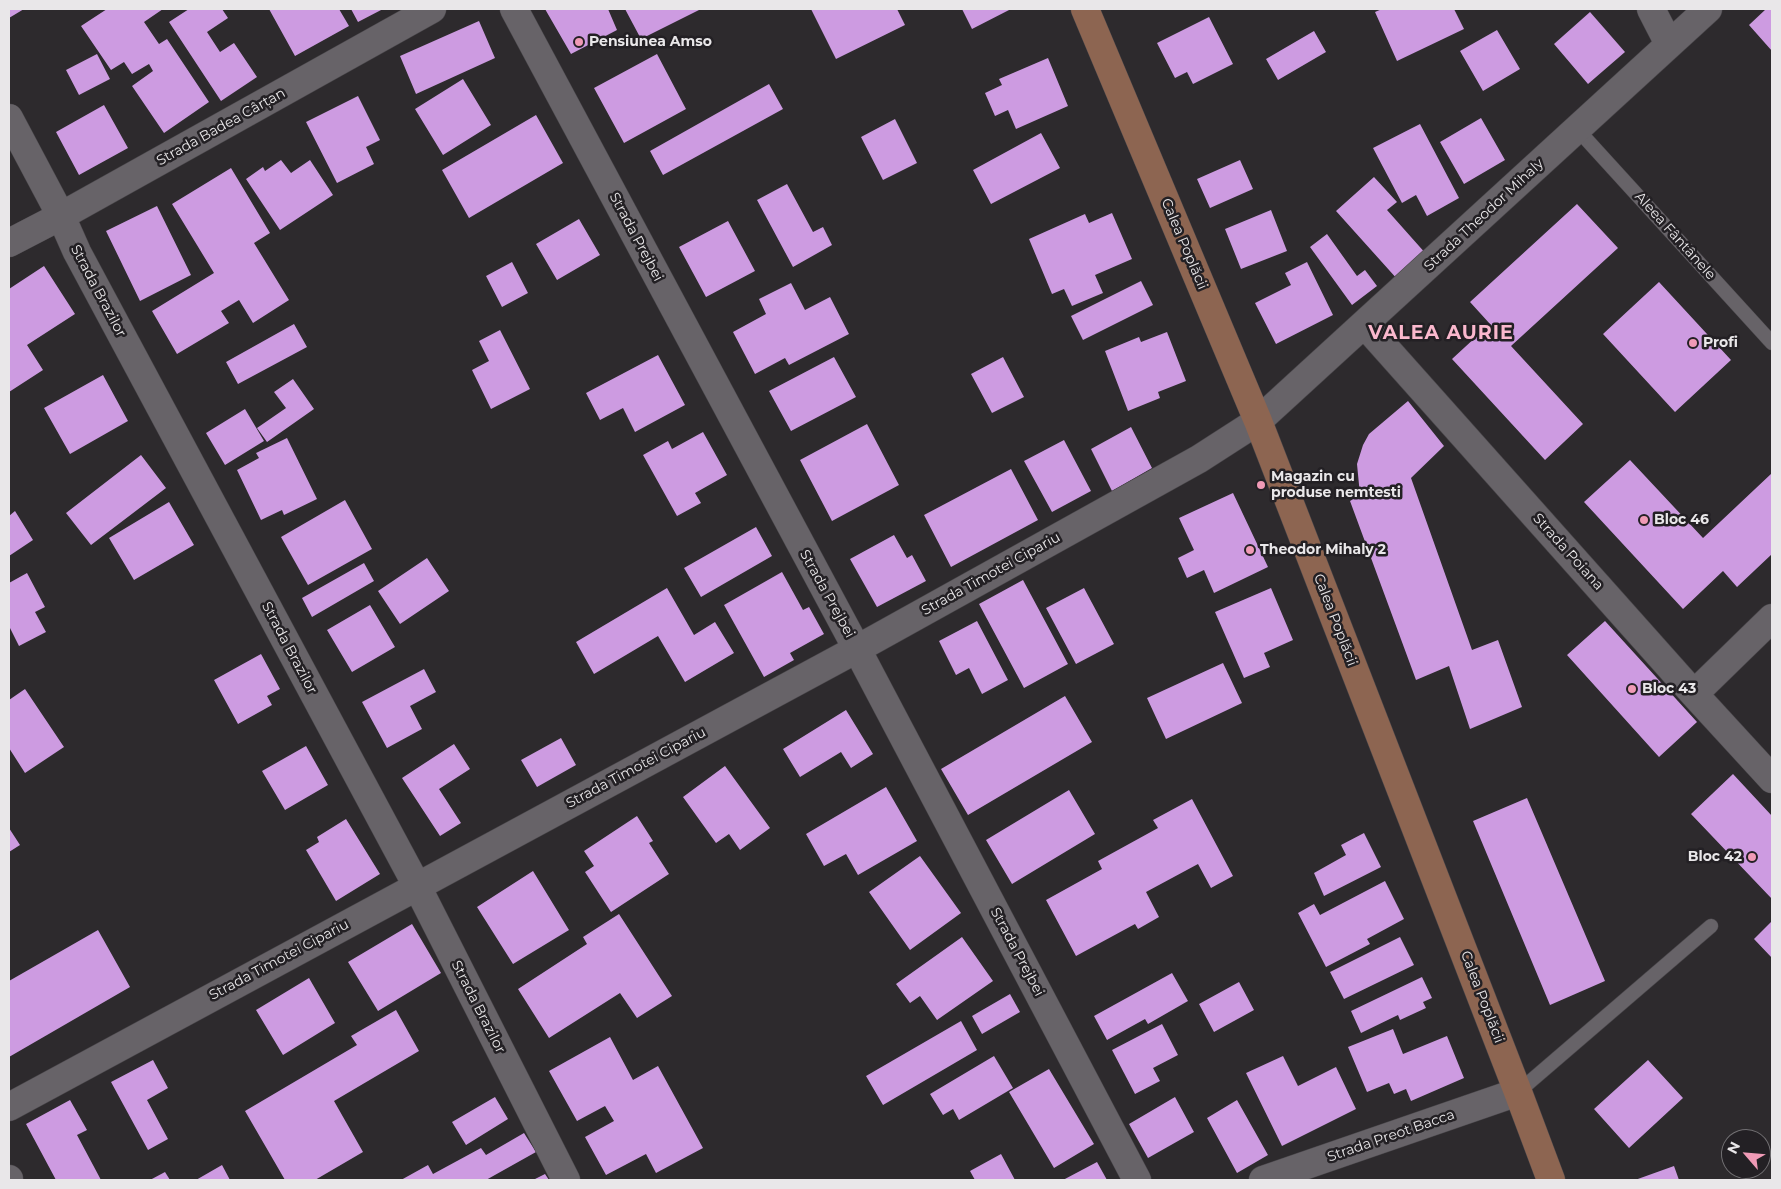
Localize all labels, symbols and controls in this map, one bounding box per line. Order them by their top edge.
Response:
place label: Pensiunea Amso [589,34,712,50]
marker: Pensiunea Amso [573,36,585,48]
street label: Strada Badea Cârțan [154,85,288,169]
street label: Strada Theodor Mihaly [1421,155,1547,275]
street label: Aleea Fântânele [1631,189,1719,283]
street label: Strada Prejbei [606,190,666,284]
street label: Calea Poplăcii [1157,196,1211,292]
street label: Strada Brazilor [67,242,129,340]
district label: VALEA AURIE [1367,322,1515,344]
place label: Profi [1703,335,1738,351]
marker: Profi [1687,337,1699,349]
place label: Magazin cu produse nemtesti [1271,469,1401,502]
marker: Magazin cu produse nemtesti [1255,479,1267,491]
street label: Strada Poiana [1529,510,1607,594]
place label: Bloc 46 [1654,512,1709,528]
marker: Bloc 46 [1638,514,1650,526]
street label: Strada Timotei Cipariu [919,529,1063,619]
place label: Theodor Mihaly 2 [1260,542,1386,558]
marker: Theodor Mihaly 2 [1244,544,1256,556]
street label: Strada Prejbei [796,547,858,641]
street label: Calea Poplăcii [1310,571,1360,669]
street label: Strada Brazilor [258,599,320,697]
place label: Bloc 43 [1642,681,1696,697]
marker: Bloc 43 [1626,683,1638,695]
street label: Strada Timotei Cipariu [563,724,709,812]
place label: Bloc 42 [1688,849,1742,865]
marker: Bloc 42 [1746,851,1758,863]
street label: Strada Prejbei [987,905,1047,999]
street label: Strada Timotei Cipariu [206,916,352,1004]
street label: Calea Poplăcii [1457,948,1507,1046]
street label: Strada Brazilor [447,958,509,1056]
street label: Strada Preot Bacca [1325,1106,1457,1166]
north arrow [1721,1129,1771,1179]
text: N [1723,1139,1744,1157]

